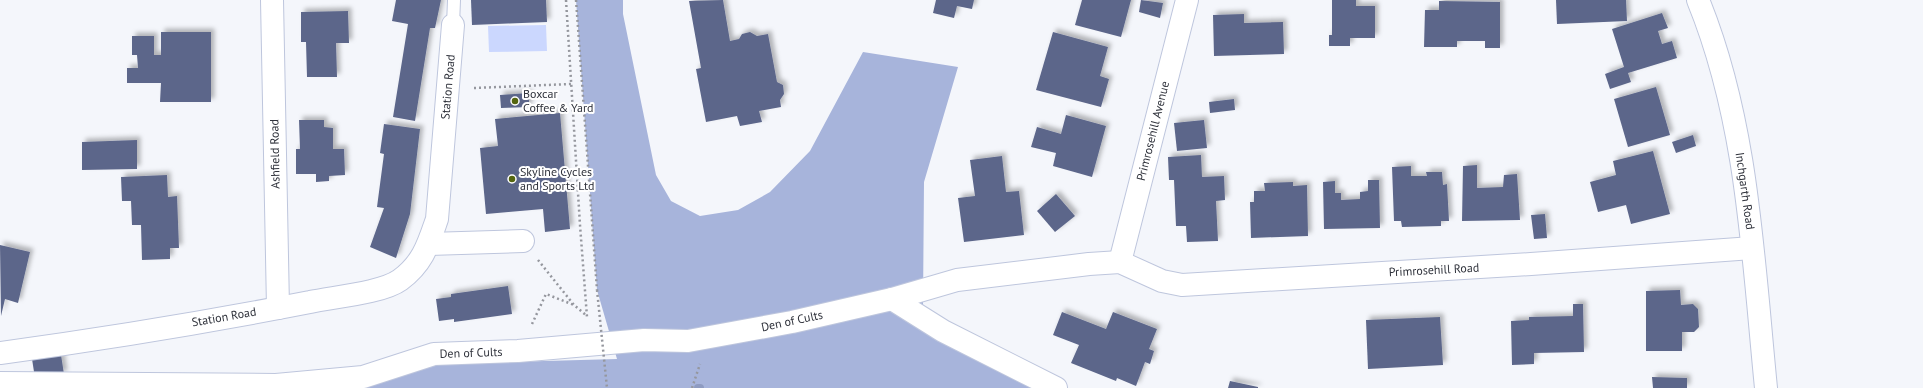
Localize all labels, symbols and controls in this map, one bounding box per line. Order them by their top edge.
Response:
street label: Station Road [437,54,458,120]
street label: Primrosehill Avenue [1133,80,1172,182]
place label: Boxcar Coffee & Yard [523,86,593,115]
marker: Boxcar Coffee & Yard [510,96,520,106]
street label: Ashfield Road [266,119,283,189]
street label: Inchgarth Road [1733,151,1758,231]
place label: Skyline Cycles and Sports Ltd [520,164,594,193]
marker: Skyline Cycles and Sports Ltd [507,174,517,184]
street label: Primrosehill Road [1388,260,1479,279]
street label: Station Road [190,303,257,330]
street label: Den of Cults [760,307,824,334]
street label: Den of Cults [439,344,503,361]

